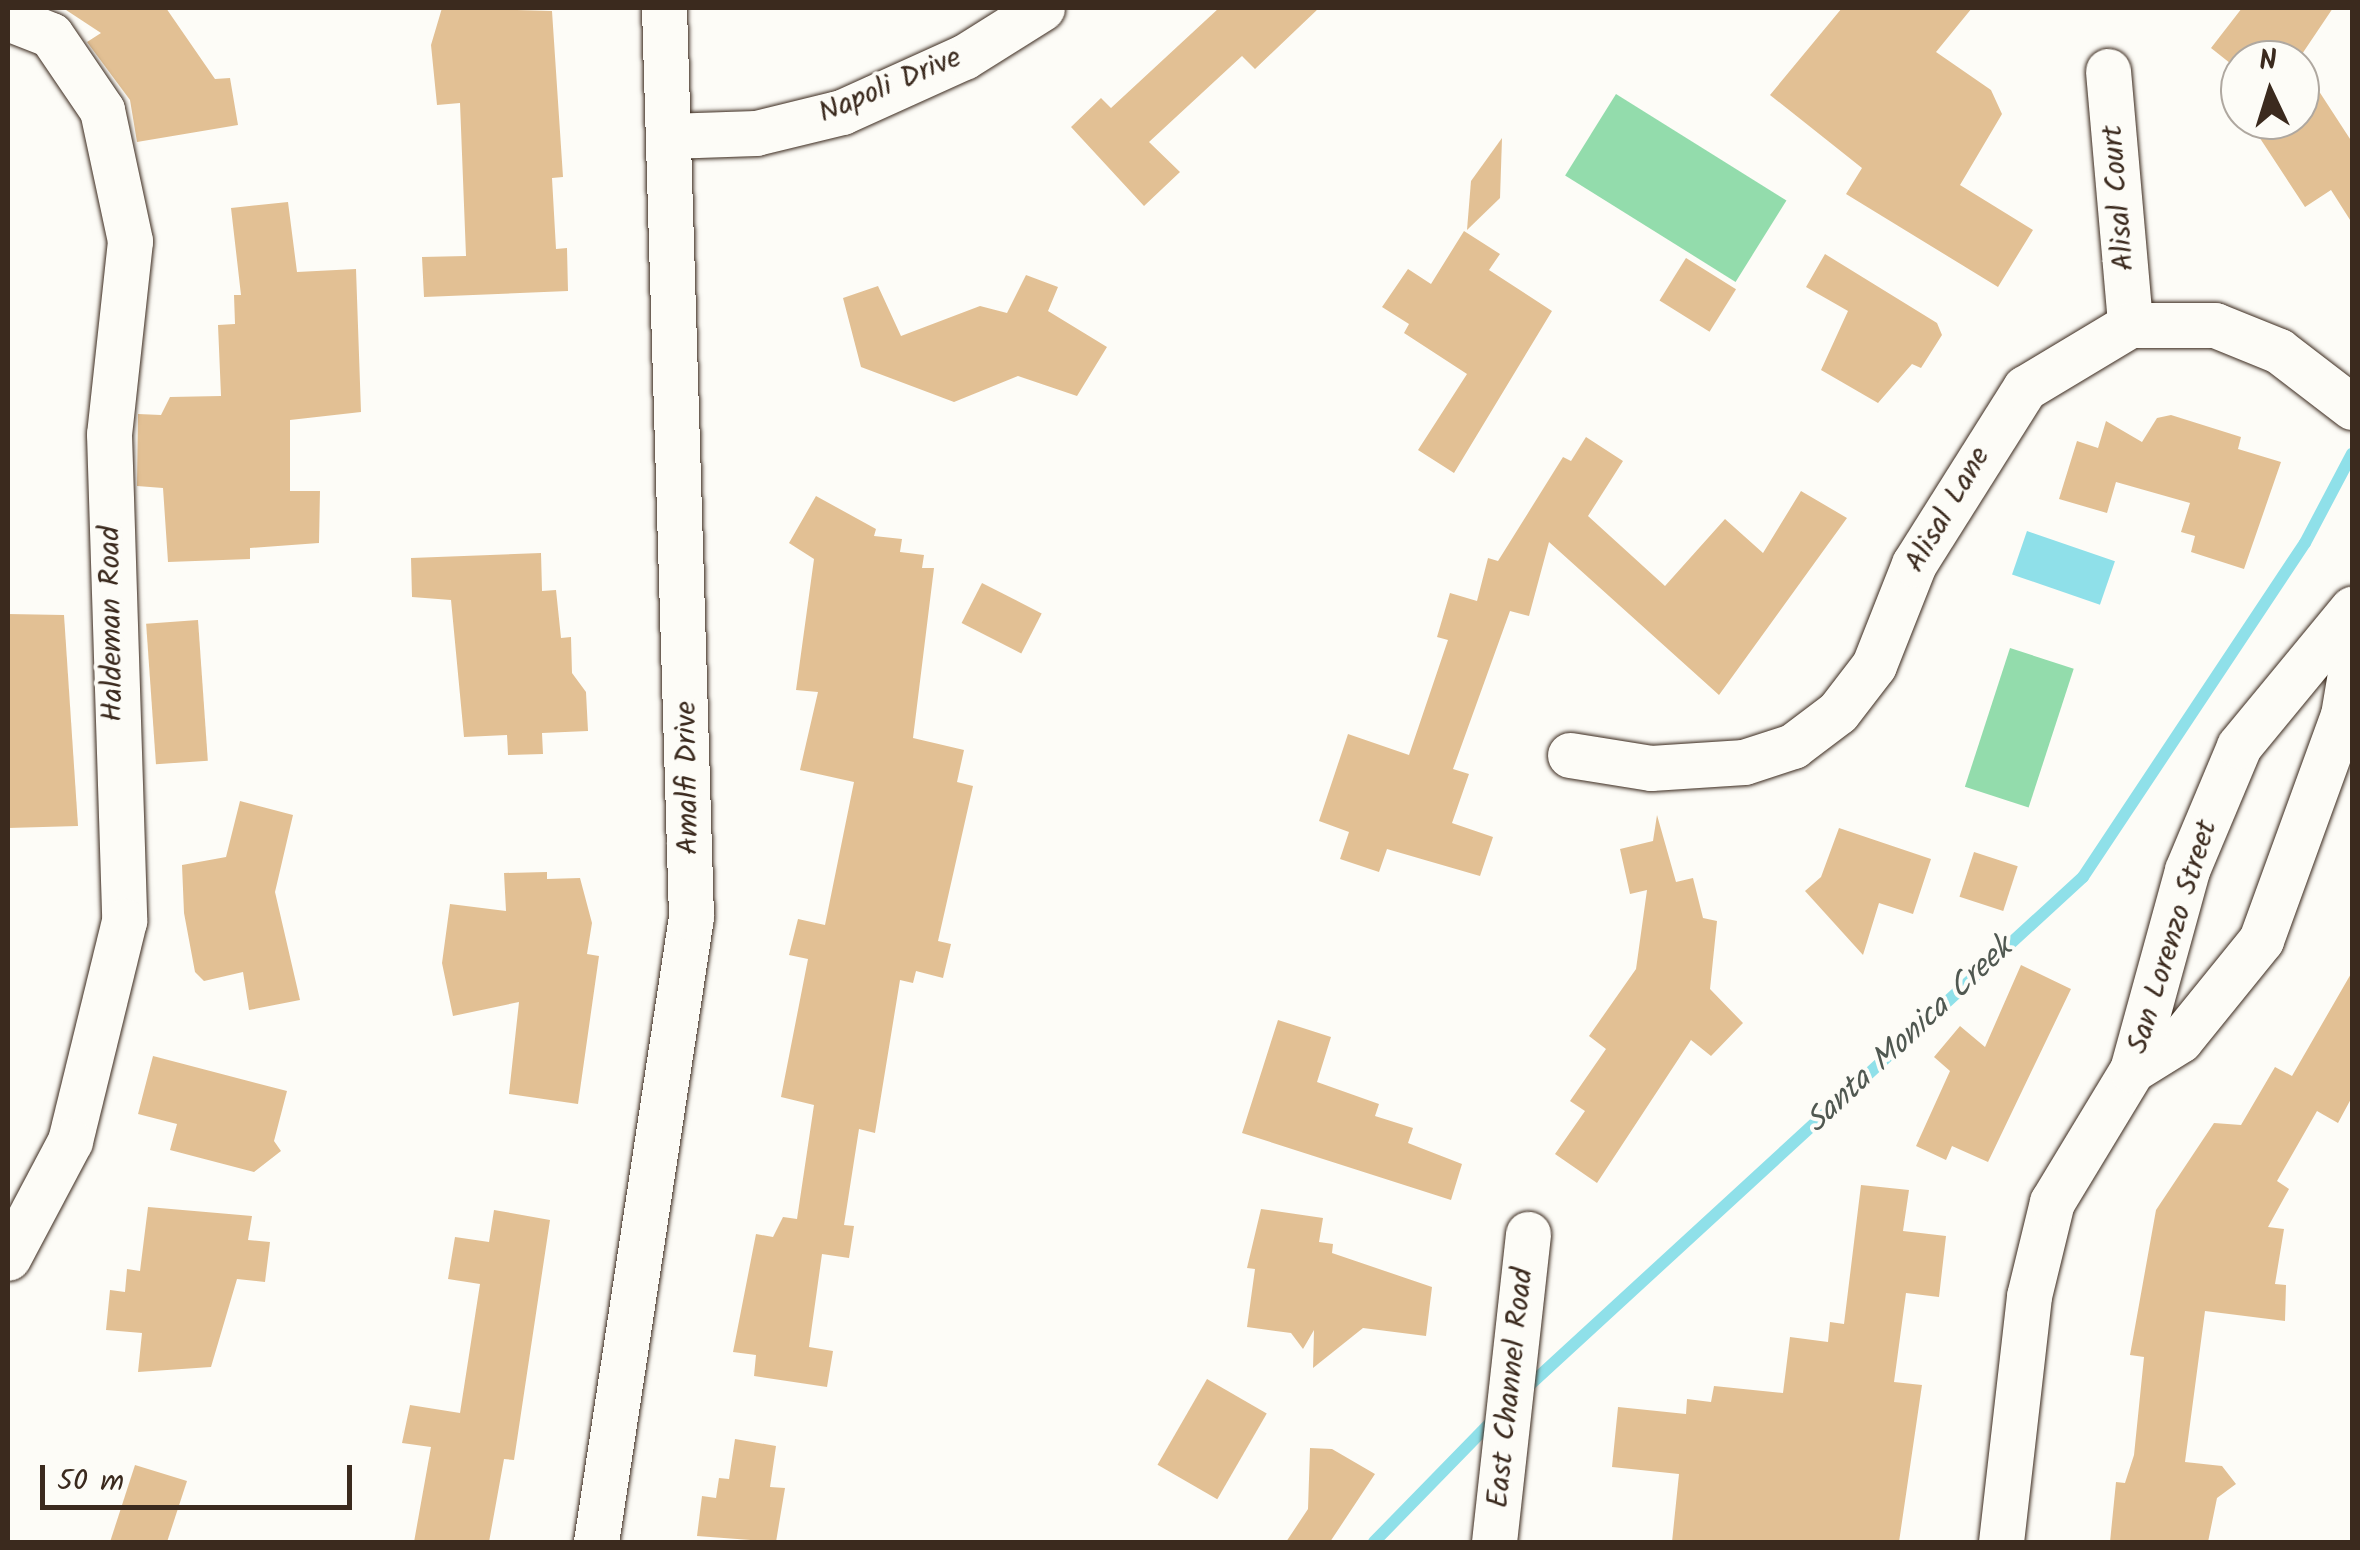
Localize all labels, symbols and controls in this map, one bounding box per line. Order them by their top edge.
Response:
text: N [2258,39,2278,85]
street label: Napoli Drive [813,40,967,132]
north arrow [2220,40,2320,140]
street label: Alisal Court [2095,123,2143,273]
street label: Alisal Lane [1898,441,1998,579]
street label: Haldeman Road [92,526,132,722]
street label: Amalfi Drive [669,701,707,855]
street label: San Lorenzo Street [2120,816,2226,1058]
water label: Santa Monica Creek [1798,930,2022,1142]
street label: East Channel Road [1480,1266,1542,1510]
scale bar [45,1445,358,1507]
text: 50 m [57,1458,124,1506]

